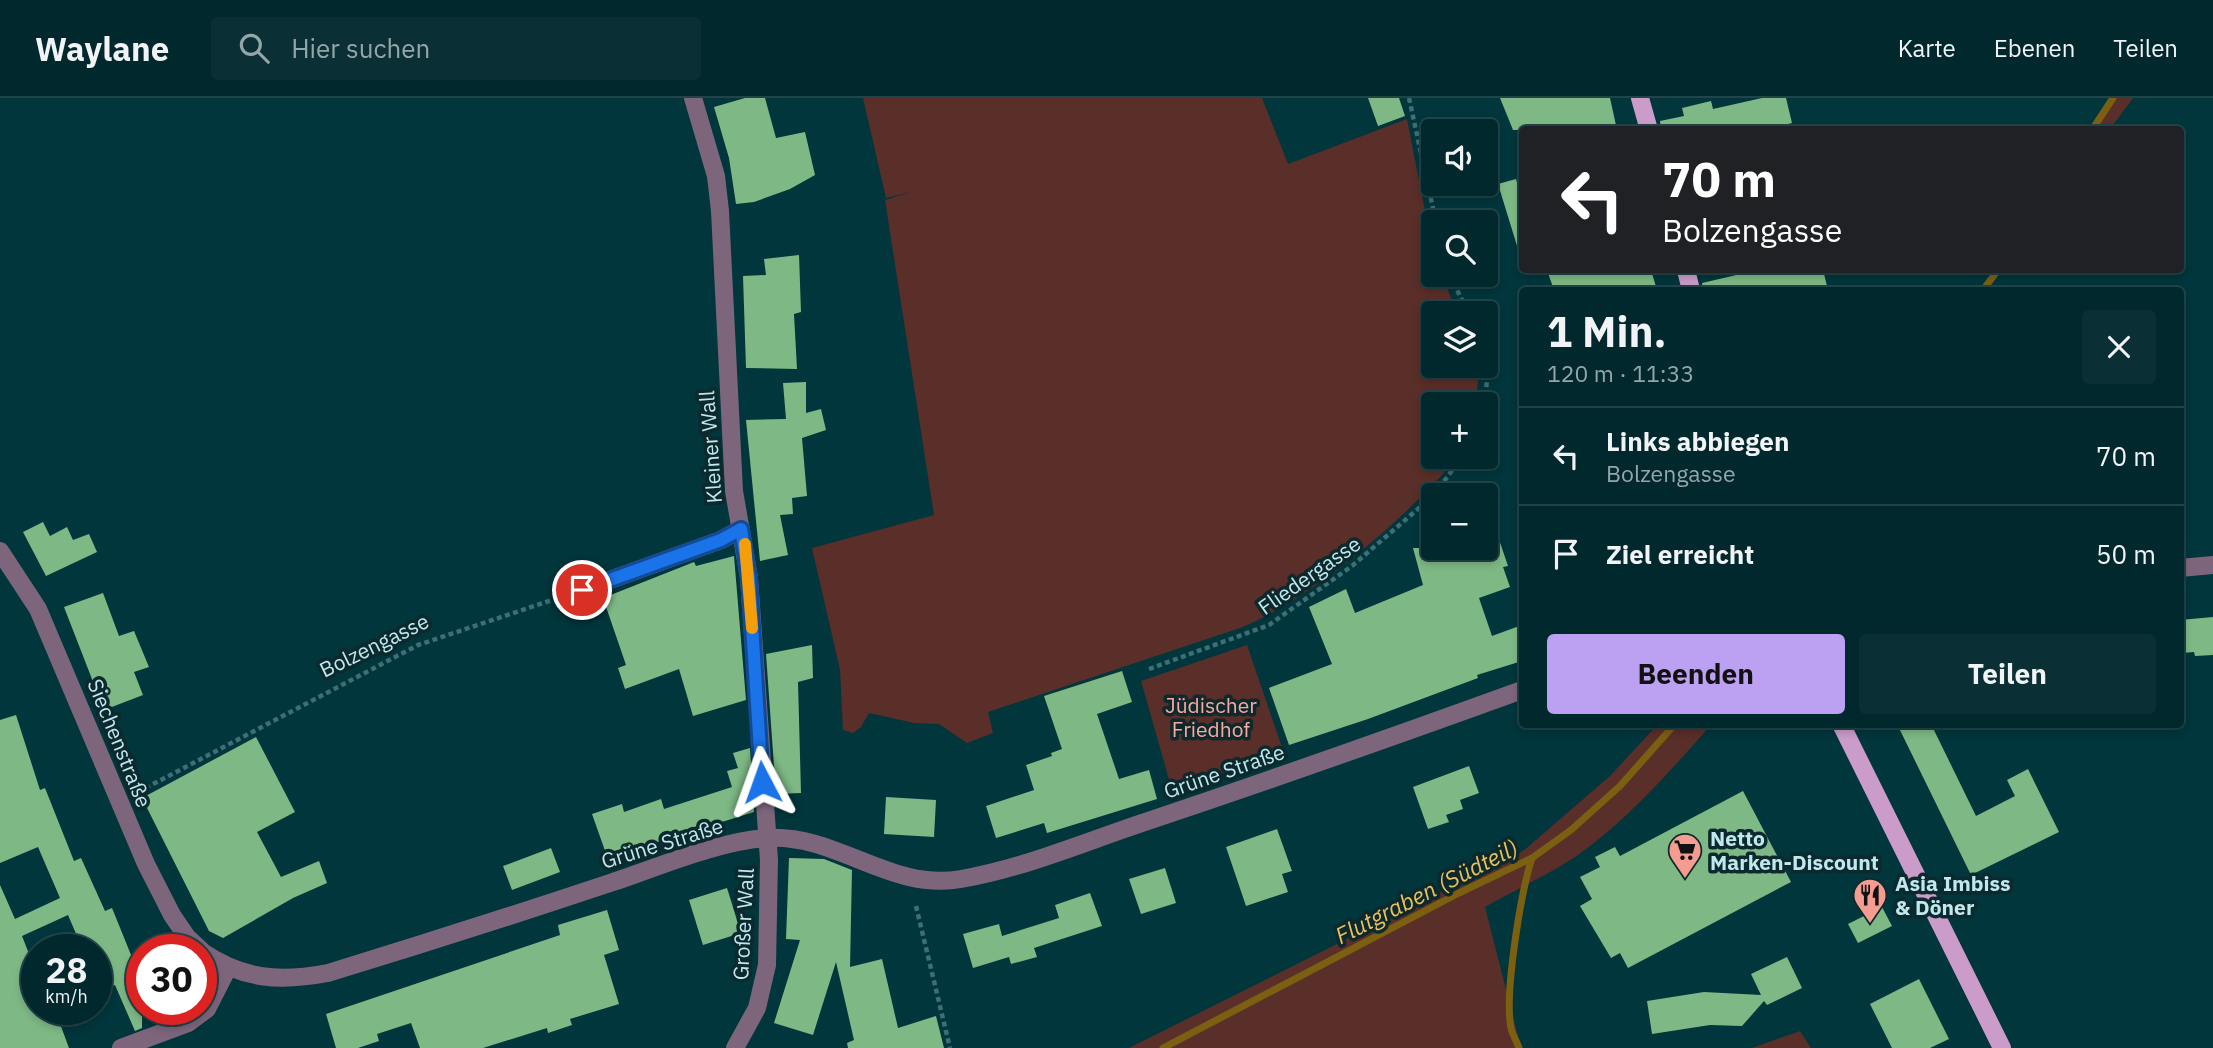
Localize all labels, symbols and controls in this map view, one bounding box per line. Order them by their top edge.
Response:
search box [211,17,701,80]
text: Waylane [35,27,169,70]
icon: search [235,29,273,67]
text: Hier suchen [291,31,430,65]
text: Karte [1898,32,1956,64]
text: Ebenen [1994,32,2075,64]
text: Teilen [2113,32,2178,64]
map controls [1421,119,1498,560]
button: sound [1421,119,1498,196]
text: 70 m [1662,147,1776,210]
icon: left [1547,154,1638,245]
text: Bolzengasse [1662,209,1842,251]
button: search [1421,210,1498,287]
button: layers [1421,301,1498,378]
text: 1 Min. [1547,304,1667,359]
button: close [2082,310,2156,384]
text: 120 m · 11:33 [1547,358,1694,388]
street label: Kleiner Wall [692,389,728,504]
button: + [1421,392,1498,469]
text: Links abbiegen [1606,424,1789,458]
icon: left [1547,437,1585,475]
text: 70 m [2096,439,2156,473]
text: Bolzengasse [1606,458,1736,488]
button: − [1421,483,1498,560]
street label: Fliedergasse [1252,529,1366,621]
icon: arrive [1547,535,1585,573]
text: Ziel erreicht [1606,537,1754,571]
text: 50 m [2096,537,2156,571]
pin [552,560,612,620]
icon: arrive [563,571,601,609]
street label: Bolzengasse [315,606,433,684]
button: Beenden [1547,634,1845,714]
button: Teilen [1859,634,2156,714]
street label: Siechenstraße [82,675,158,811]
park label: Jüdischer Friedhof [1165,691,1257,743]
street label: Grüne Straße [1160,737,1288,805]
position arrow [725,745,799,819]
street label: Grüne Straße [598,811,726,875]
place label: Netto Marken-Discount [1710,824,1879,876]
supermarket icon: Netto Marken-Discount [1666,831,1704,880]
water label: Flutgraben (Südteil) [1330,832,1522,950]
street label: Großer Wall [726,867,760,981]
place label: Asia Imbiss & Döner [1895,869,2011,921]
restaurant icon: Asia Imbiss & Döner [1851,876,1889,925]
speed limit sign: 30 [126,934,217,1025]
text: 28 [45,947,88,993]
text: km/h [45,985,88,1008]

